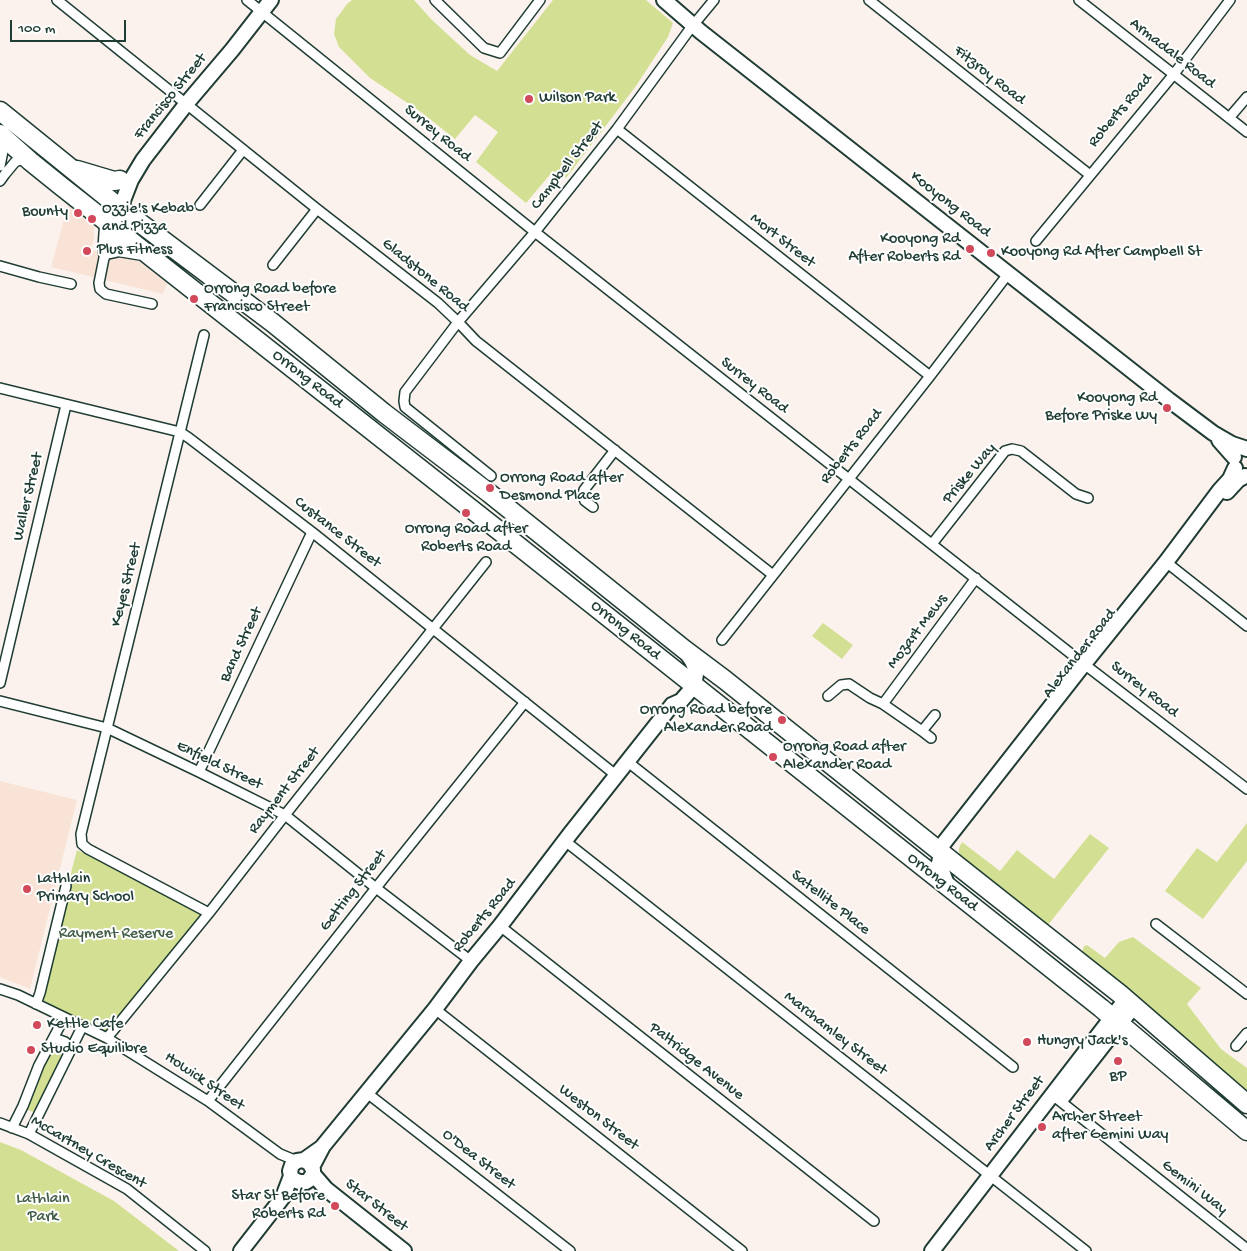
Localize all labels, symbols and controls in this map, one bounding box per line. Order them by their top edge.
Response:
scale bar [12,10,129,42]
street label: Armadale Road [1125,14,1219,94]
text: 100 m [18,20,55,38]
street label: Fitzroy Road [949,42,1029,110]
street label: Francisco Street [130,50,212,144]
street label: Roberts Road [1085,70,1157,152]
place label: Wilson Park [539,89,616,109]
marker: Wilson Park [523,93,535,105]
street label: Surrey Road [399,101,475,167]
street label: Campbell Street [527,118,609,214]
street label: Kooyong Road [906,168,994,242]
place label: Ozzie's Kebab and Pizza [102,200,194,238]
place label: Bounty [22,203,68,223]
marker: Bounty [72,207,84,219]
street label: Mort Street [745,209,819,273]
marker: Ozzie's Kebab and Pizza [86,213,98,225]
place label: Kooyong Rd After Roberts Rd [848,230,960,268]
street label: Gladstone Road [377,235,473,317]
place label: Plus Fitness [97,241,172,261]
marker: Kooyong Rd After Roberts Rd [964,243,976,255]
place label: Kooyong Rd After Campbell St [1001,243,1202,263]
marker: Plus Fitness [81,245,93,257]
marker: Kooyong Rd After Campbell St [985,247,997,259]
place label: Orrong Road before Francisco Street [204,280,336,318]
marker: Orrong Road before Francisco Street [188,293,200,305]
street label: Orrong Road [268,346,346,414]
street label: Surrey Road [716,353,792,419]
place label: Kooyong Rd Before Priske Wy [1045,389,1157,427]
marker: Kooyong Rd Before Priske Wy [1161,402,1173,414]
street label: Roberts Road [817,406,887,488]
street label: Priske Way [939,440,1001,508]
street label: Waller Street [10,451,48,543]
place label: Orrong Road after Desmond Place [500,469,623,507]
marker: Orrong Road after Desmond Place [484,482,496,494]
street label: Custance Street [290,493,384,573]
marker: Orrong Road after Roberts Road [460,507,472,519]
place label: Orrong Road after Roberts Road [405,520,527,558]
street label: Keyes Street [107,541,147,629]
street label: Mozart Mews [884,591,952,673]
street label: Orrong Road [586,597,664,665]
street label: Band Street [216,604,268,686]
street label: Alexander Road [1039,605,1121,703]
street label: Surrey Road [1106,657,1182,723]
place label: Orrong Road before Alexander Road [640,701,772,739]
marker: Orrong Road before Alexander Road [776,714,788,726]
street label: Enfield Street [173,737,265,795]
place label: Orrong Road after Alexander Road [783,738,906,776]
street label: Rayment Street [245,744,325,838]
marker: Orrong Road after Alexander Road [767,751,779,763]
street label: Getting Street [316,846,392,936]
street label: Orrong Road [903,849,981,917]
street label: Satellite Place [787,866,873,940]
place label: Lathlain Primary School [37,870,134,908]
street label: Roberts Road [449,875,521,957]
marker: Lathlain Primary School [21,883,33,895]
park label: Rayment Reserve [59,925,173,945]
street label: Marchamley Street [779,988,891,1080]
place label: Kettle Cafe [47,1015,123,1035]
marker: Kettle Cafe [31,1019,43,1031]
street label: Paltridge Avenue [645,1019,747,1105]
place label: Hungry Jack's [1037,1032,1128,1052]
marker: Hungry Jack's [1021,1036,1033,1048]
place label: Studio Equilibre [41,1040,147,1060]
marker: Studio Equilibre [25,1044,37,1056]
street label: Howick Street [160,1048,248,1116]
marker: BP [1112,1055,1124,1067]
place label: BP [1109,1068,1127,1088]
street label: Archer Street [980,1072,1050,1156]
street label: Weston Street [554,1081,642,1155]
place label: Archer Street after Gemini Way [1052,1108,1168,1146]
street label: McCartney Crescent [27,1112,149,1194]
marker: Archer Street after Gemini Way [1036,1121,1048,1133]
street label: O'Dea Street [438,1125,518,1195]
street label: Gemini Way [1157,1156,1231,1220]
street label: Star Street [341,1175,411,1237]
place label: Star St Before Roberts Rd [231,1187,325,1225]
park label: Lathlain Park [16,1190,70,1228]
marker: Star St Before Roberts Rd [329,1200,341,1212]

